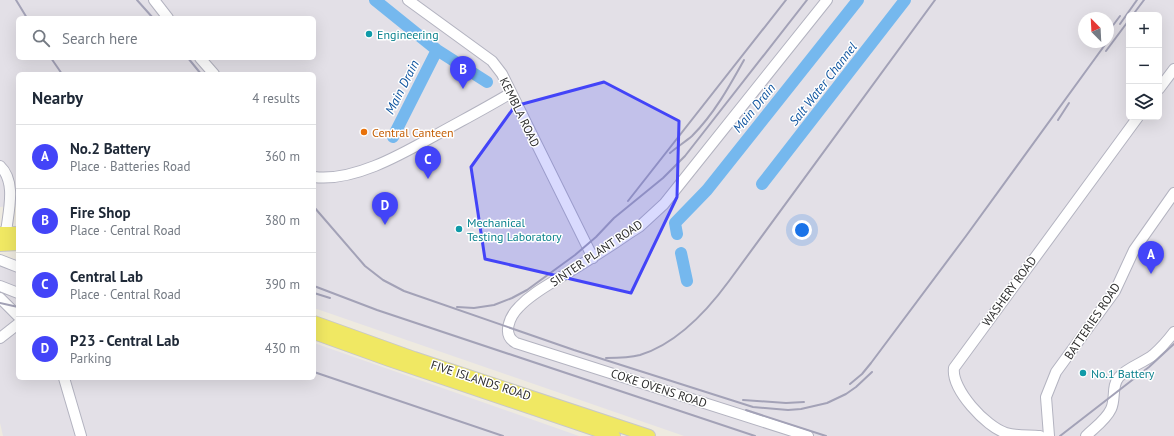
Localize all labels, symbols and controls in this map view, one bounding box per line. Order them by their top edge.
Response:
north arrow [1078,12,1114,48]
map controls [1126,12,1162,120]
button: + [1126,12,1162,48]
search box [16,16,316,60]
icon: search [30,27,52,49]
place label: Engineering [377,27,439,42]
text: Search here [62,29,138,48]
marker: Engineering [364,29,374,39]
water label: Salt Water Channel [785,39,861,129]
button: − [1126,48,1162,84]
pin: B [450,56,476,89]
water label: Main Drain [381,57,423,117]
street label: KEMBLA ROAD [497,75,543,149]
water label: Main Drain [729,80,779,136]
button: layers [1126,84,1162,120]
text: Nearby [32,87,83,109]
text: 4 results [252,90,300,107]
place label: Central Canteen [372,125,454,140]
marker: Central Canteen [359,127,369,137]
text: No.2 Battery [70,139,150,158]
pin: C [415,146,441,179]
text: A [41,148,49,165]
text: 360 m [265,148,300,165]
text: Place · Batteries Road [70,158,190,175]
pin: D [372,192,398,225]
text: Fire Shop [70,203,131,222]
text: B [41,212,49,229]
text: 380 m [265,212,300,229]
place label: Mechanical Testing Laboratory [467,215,562,244]
street label: SINTER PLANT ROAD [547,216,645,289]
your location [792,220,812,240]
text: Place · Central Road [70,222,181,239]
marker: Mechanical Testing Laboratory [454,224,464,234]
pin: A [1138,241,1164,274]
street label: WASHERY ROAD [979,253,1040,329]
text: Central Lab [70,267,143,286]
text: C [41,276,49,293]
text: 390 m [265,276,300,293]
street label: BATTERIES ROAD [1061,280,1123,362]
text: Place · Central Road [70,286,181,303]
text: P23 - Central Lab [70,331,180,350]
text: D [41,340,49,357]
text: 430 m [265,340,300,357]
text: Parking [70,350,111,367]
street label: FIVE ISLANDS ROAD [429,357,533,403]
street label: COKE OVENS ROAD [609,365,709,411]
place label: No.1 Battery [1091,366,1155,381]
marker: No.1 Battery [1078,368,1088,378]

